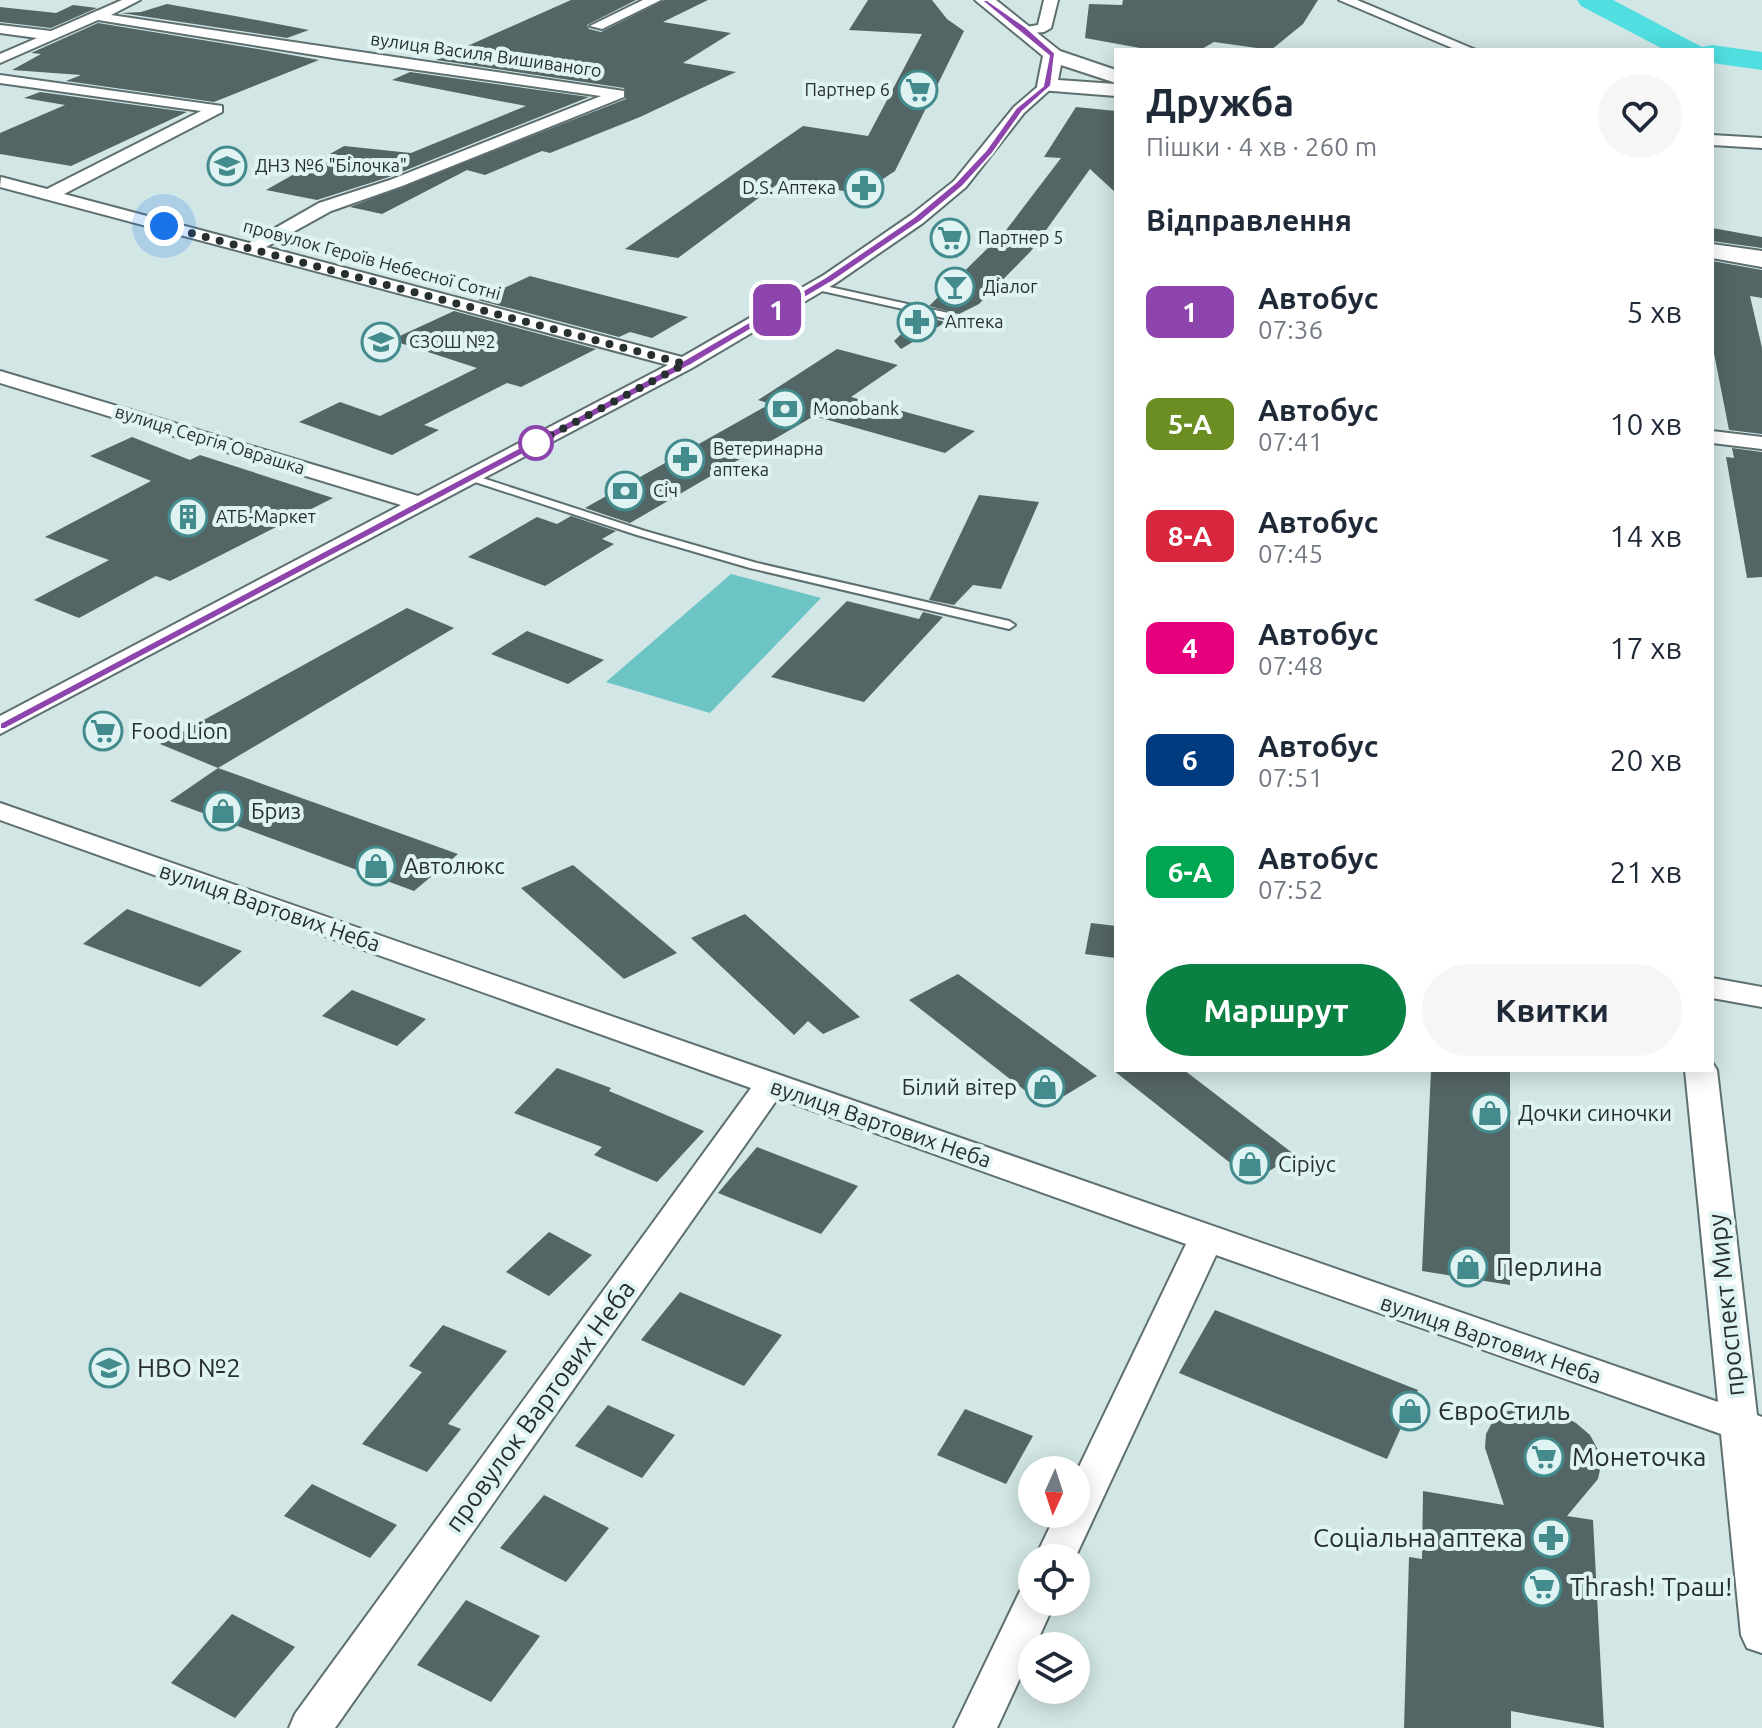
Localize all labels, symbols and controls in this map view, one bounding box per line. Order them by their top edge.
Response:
street label: вулиця Василя Вишиваного [369,28,603,80]
supermarket icon: Партнер 6 [897,69,939,111]
button: heart [1598,74,1682,158]
place label: Партнер 6 [805,79,890,99]
text: Дружба [1146,81,1294,123]
text: Пішки · 4 хв · 260 m [1146,132,1377,161]
school or university icon: ДНЗ №6 "Білочка" [206,145,248,187]
place label: ДНЗ №6 "Білочка" [255,155,407,175]
pharmacy icon: D.S. Аптека [843,167,885,209]
place label: D.S. Аптека [742,177,836,197]
text: Відправлення [1146,203,1352,237]
your location [144,206,184,246]
street label: провулок Героїв Небесної Сотні [241,215,503,303]
supermarket icon: Партнер 5 [929,217,971,259]
place label: Партнер 5 [978,227,1063,247]
bar icon: Діалог [934,266,976,308]
place label: Діалог [983,276,1038,296]
text: Автобус [1258,281,1378,315]
line badge: 1 [751,284,803,336]
text: 1 [769,294,785,325]
text: 5 хв [1627,295,1682,329]
text: 1 [1182,296,1198,327]
pharmacy icon: Аптека [896,301,938,343]
place label: Аптека [945,311,1003,331]
text: 07:36 [1258,315,1323,344]
school or university icon: СЗОШ №2 [360,321,402,363]
place label: СЗОШ №2 [409,331,496,351]
bank icon: Monobank [764,388,806,430]
text: Автобус [1258,393,1378,427]
place label: Monobank [813,398,899,418]
street label: вулиця Сергія Оврашка [113,401,308,477]
text: 10 хв [1610,407,1682,441]
text: 5-А [1168,408,1212,439]
unlabelled marker [519,426,553,460]
text: 07:41 [1258,427,1323,456]
pharmacy icon: Ветеринарна аптека [664,438,706,480]
place label: Ветеринарна аптека [713,438,824,479]
bank icon: Січ [604,470,646,512]
place label: Січ [653,480,678,500]
building icon: АТБ-Маркет [167,496,209,538]
text: Автобус [1258,505,1378,539]
place label: АТБ-Маркет [216,506,316,526]
text: 14 хв [1610,519,1682,553]
text: 8-А [1168,520,1212,551]
text: 07:45 [1258,539,1323,568]
text: Автобус [1258,617,1378,651]
text: 17 хв [1610,631,1682,665]
text: 4 [1182,632,1198,663]
text: 07:48 [1258,651,1323,680]
supermarket icon: Food Lion [82,710,124,752]
place label: Food Lion [131,718,228,743]
text: Автобус [1258,729,1378,763]
text: 20 хв [1610,743,1682,777]
text: 6 [1182,744,1198,775]
text: 07:51 [1258,763,1323,792]
shop icon: Бриз [202,790,244,832]
place label: Бриз [251,798,301,823]
text: Автобус [1258,841,1378,875]
shop icon: Автолюкс [355,845,397,887]
place label: Автолюкс [404,853,505,878]
text: 21 хв [1610,855,1682,889]
text: 6-А [1168,856,1212,887]
street label: вулиця Вартових Неба [157,857,384,956]
text: 07:52 [1258,875,1323,904]
button: Маршрут [1146,964,1406,1056]
button: Квитки [1422,964,1682,1056]
shop icon: Білий вітер [1024,1066,1066,1108]
street label: вулиця Вартових Неба [768,1073,995,1172]
place label: Білий вітер [902,1074,1017,1099]
shop icon: Дочки синочки [1469,1092,1511,1134]
place label: Дочки синочки [1518,1100,1672,1125]
shop icon: Сіріус [1229,1143,1271,1185]
place label: Сіріус [1278,1151,1336,1176]
street label: проспект Миру [1701,1212,1750,1398]
shop icon: Перлина [1447,1246,1489,1288]
place label: Перлина [1496,1252,1603,1281]
street label: провулок Вартових Неба [439,1275,640,1537]
street label: вулиця Вартових Неба [1378,1289,1605,1388]
school or university icon: НВО №2 [88,1347,130,1389]
place label: НВО №2 [137,1353,241,1382]
shop icon: ЄвроСтиль [1389,1390,1431,1432]
place label: ЄвроСтиль [1438,1396,1570,1425]
supermarket icon: Монеточка [1523,1436,1565,1478]
place label: Монеточка [1572,1442,1706,1471]
north arrow [1018,1456,1090,1528]
map controls [1018,1456,1090,1704]
pharmacy icon: Соціальна аптека [1530,1517,1572,1559]
place label: Соціальна аптека [1313,1523,1523,1552]
button: locate [1018,1544,1090,1616]
supermarket icon: Thrash! Траш! [1521,1566,1563,1608]
place label: Thrash! Траш! [1570,1572,1732,1601]
button: layers [1018,1632,1090,1704]

